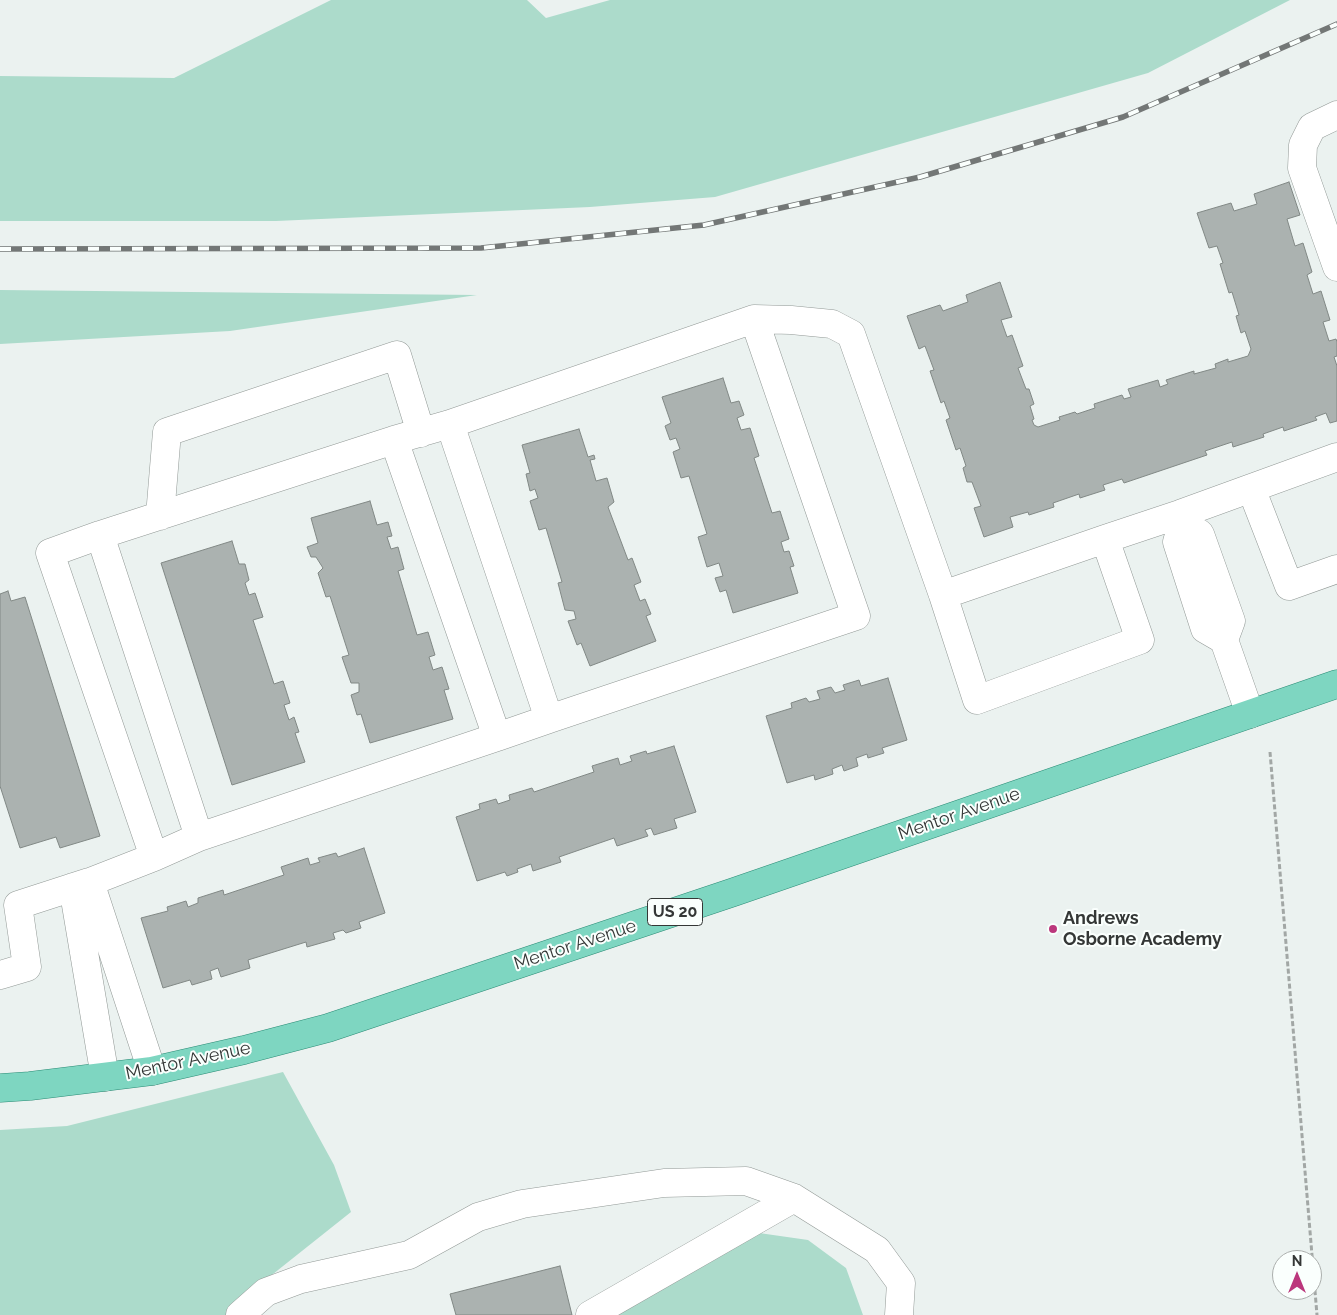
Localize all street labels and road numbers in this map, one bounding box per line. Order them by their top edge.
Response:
street label: Mentor Avenue [895,783,1023,845]
road number: US 20 [648,899,702,926]
street label: Mentor Avenue [511,915,639,975]
street label: Mentor Avenue [124,1037,252,1085]

